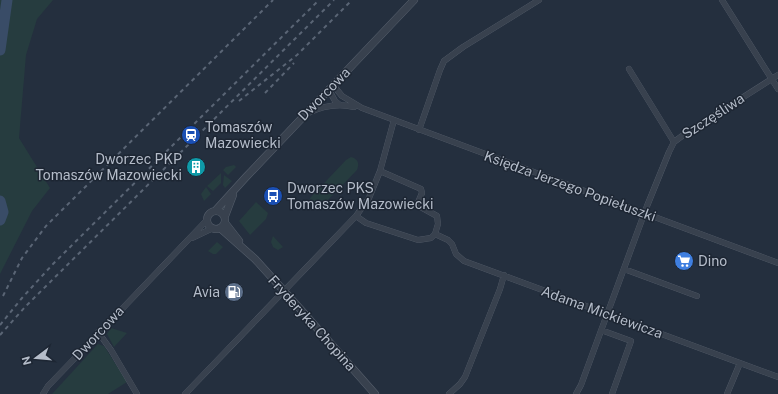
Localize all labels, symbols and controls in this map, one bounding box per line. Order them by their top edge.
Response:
street label: Dworcowa [295,64,353,124]
street label: Szczęśliwa [679,90,747,142]
place label: Tomaszów Mazowiecki [205,119,281,151]
station icon: Tomaszów Mazowiecki [180,124,202,146]
street label: Księdza Jerzego Popiełuszki [482,147,658,225]
place label: Dworzec PKP Tomaszów Mazowiecki [35,151,182,183]
building icon: Dworzec PKP Tomaszów Mazowiecki [185,156,207,178]
place label: Dworzec PKS Tomaszów Mazowiecki [287,180,434,212]
bus stop icon: Dworzec PKS Tomaszów Mazowiecki [262,185,284,207]
supermarket icon: Dino [673,250,695,272]
place label: Dino [698,253,727,269]
street label: Fryderyka Chopina [265,272,359,374]
fuel station icon: Avia [223,281,245,303]
street label: Adama Mickiewicza [539,283,665,341]
place label: Avia [193,284,220,300]
street label: Dworcowa [69,303,127,363]
north arrow [16,338,56,378]
text: N [19,355,33,367]

